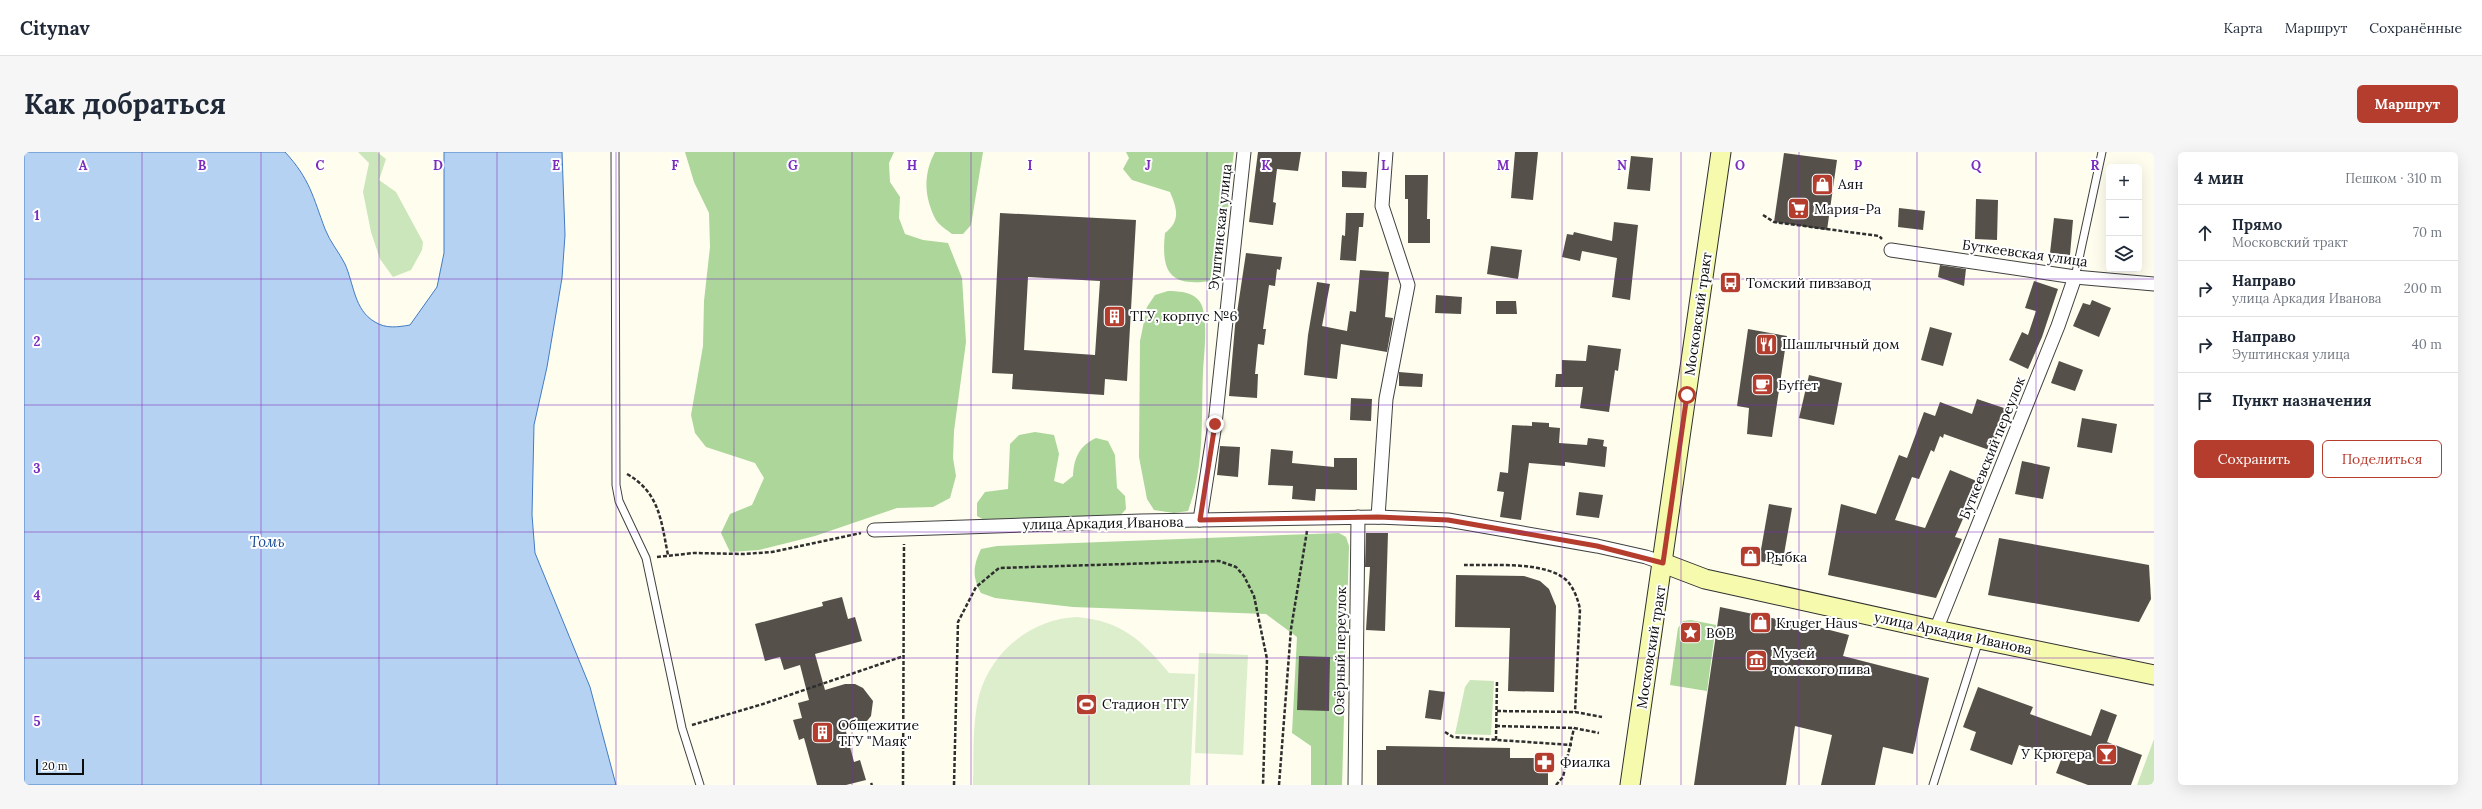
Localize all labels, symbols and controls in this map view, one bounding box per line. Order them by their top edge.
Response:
text: Citynav [20,16,90,40]
text: Карта [2223,19,2263,37]
text: Маршрут [2285,19,2347,37]
text: Сохранённые [2369,19,2462,37]
button: Маршрут [2357,85,2458,123]
text: Как добраться [24,86,226,122]
text: A [79,157,88,174]
text: B [198,157,207,174]
text: C [316,157,325,174]
text: D [433,157,443,174]
text: E [552,157,560,174]
text: F [671,157,679,174]
text: G [788,157,798,174]
text: H [907,157,917,174]
text: I [1027,157,1033,174]
text: J [1145,157,1151,174]
text: K [1261,157,1271,174]
text: L [1381,157,1389,174]
text: M [1497,157,1510,174]
text: N [1617,157,1627,174]
text: O [1735,157,1745,174]
text: P [1854,157,1863,174]
text: Q [1971,157,1982,174]
text: R [2091,157,2100,174]
street label: Эуштинская улица [1204,163,1236,291]
map controls [2106,164,2142,272]
button: + [2106,164,2142,200]
text: 4 мин [2194,167,2244,189]
text: Пешком · 310 m [2345,170,2442,187]
shop icon: Аян [1809,171,1835,197]
place label: Аян [1837,175,1863,193]
supermarket icon: Мария-Ра [1785,196,1811,222]
place label: Мария-Ра [1814,200,1881,218]
button: − [2106,200,2142,236]
text: 1 [34,207,40,224]
text: Прямо [2232,215,2282,234]
icon: ahead [2194,222,2216,244]
text: 70 m [2413,224,2442,241]
text: Московский тракт [2232,234,2348,251]
street label: Буткеевская улица [1961,235,2089,271]
button: layers [2106,236,2142,272]
street label: Московский тракт [1680,251,1716,377]
bus stop icon: Томский пивзавод [1717,270,1743,296]
text: Направо [2232,271,2296,290]
place label: Томский пивзавод [1746,274,1871,292]
icon: right [2194,278,2216,300]
text: 200 m [2404,280,2442,297]
text: улица Аркадия Иванова [2232,290,2382,307]
building icon: ТГУ, корпус №6 [1101,303,1127,329]
place label: ТГУ, корпус №6 [1130,307,1238,325]
text: Направо [2232,327,2296,346]
restaurant icon: Шашлычный дом [1753,331,1779,357]
text: 2 [34,333,41,350]
icon: right [2194,334,2216,356]
place label: Шашлычный дом [1782,335,1900,353]
text: 40 m [2412,336,2442,353]
text: Эуштинская улица [2232,346,2350,363]
cafe icon: Буffет [1749,372,1775,398]
street label: Буткеевский переулок [1955,373,2029,522]
place label: Буffет [1778,376,1818,394]
route start [1678,386,1696,404]
icon: arrive [2194,390,2216,412]
text: Пункт назначения [2232,391,2372,410]
route end [1206,415,1224,433]
button: Сохранить [2194,440,2314,478]
button: Поделиться [2322,440,2442,478]
text: 3 [33,460,41,477]
street label: улица Аркадия Иванова [1022,513,1184,533]
water label: Томь [249,532,285,551]
shop icon: Рыбка [1738,544,1764,570]
place label: Рыбка [1766,548,1807,566]
street label: Московский тракт [1632,584,1670,710]
street label: Озёрный переулок [1330,586,1350,715]
text: 4 [33,587,41,604]
street label: улица Аркадия Иванова [1872,607,2034,659]
shop icon: Kruger Haus [1748,610,1774,636]
place label: Kruger Haus [1776,614,1858,632]
place icon: ВОВ [1678,620,1704,646]
place label: ВОВ [1706,624,1735,642]
place label: Музей томского пива [1772,644,1870,678]
museum icon: Музей томского пива [1743,648,1769,674]
sports icon: Стадион ТГУ [1073,691,1099,717]
place label: Стадион ТГУ [1102,695,1189,713]
text: 5 [33,713,41,730]
place label: Общежитие ТГУ "Маяк" [838,716,919,750]
building icon: Общежитие ТГУ "Маяк" [809,720,835,746]
bar icon: У Крюгера [2094,741,2120,767]
place label: У Крюгера [2020,745,2092,763]
pharmacy icon: Фиалка [1531,749,1557,775]
place label: Фиалка [1560,753,1611,771]
scale bar [36,757,84,776]
text: 20 m [42,759,67,773]

